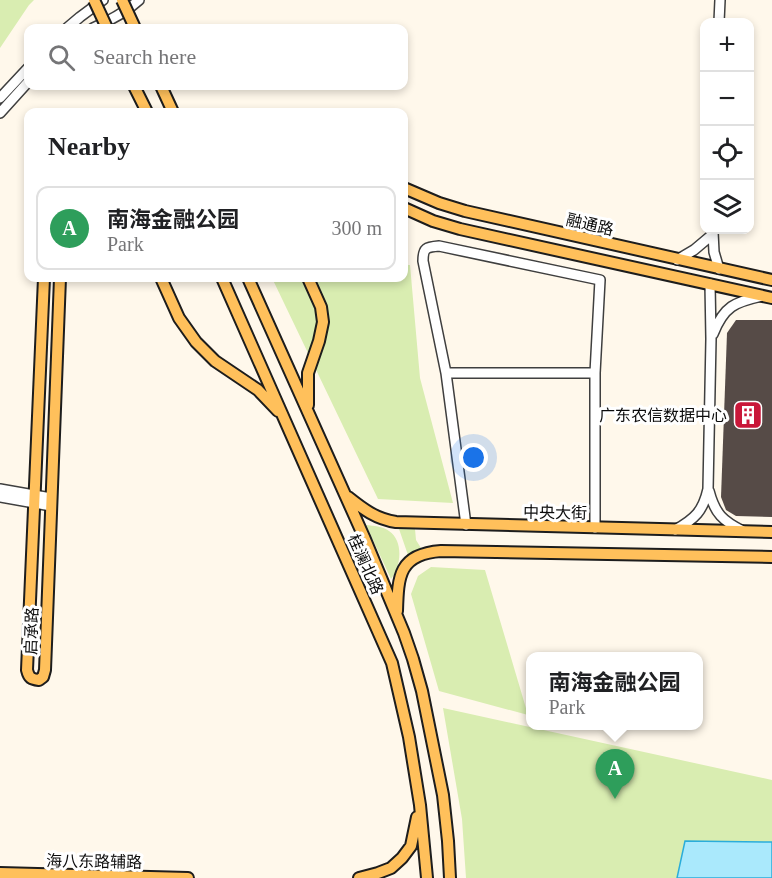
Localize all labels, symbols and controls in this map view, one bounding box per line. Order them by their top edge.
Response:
map controls [700,18,754,234]
button: + [700,18,754,72]
search box [24,24,408,90]
icon: search [45,41,78,74]
text: Search here [93,44,196,69]
button: − [700,72,754,126]
button: locate [700,126,754,180]
text: Nearby [48,132,130,161]
button: layers [700,180,754,234]
text: 南海金融公园 [107,207,239,232]
street label: 融通路 [565,211,615,238]
text: A [62,217,77,239]
text: 300 m [331,217,382,239]
text: Park [107,233,144,255]
building icon: 广东农信数据中心 [732,399,764,431]
place label: 广东农信数据中心 [599,407,727,424]
your location [459,443,488,472]
street label: 中央大街 [523,503,587,522]
street label: 桂澜北路 [345,532,386,597]
street label: 启承路 [22,607,41,655]
popup [526,652,703,730]
text: 南海金融公园 [548,670,681,695]
text: Park [548,696,585,718]
pin: A [596,750,634,799]
street label: 海八东路辅路 [46,852,142,871]

